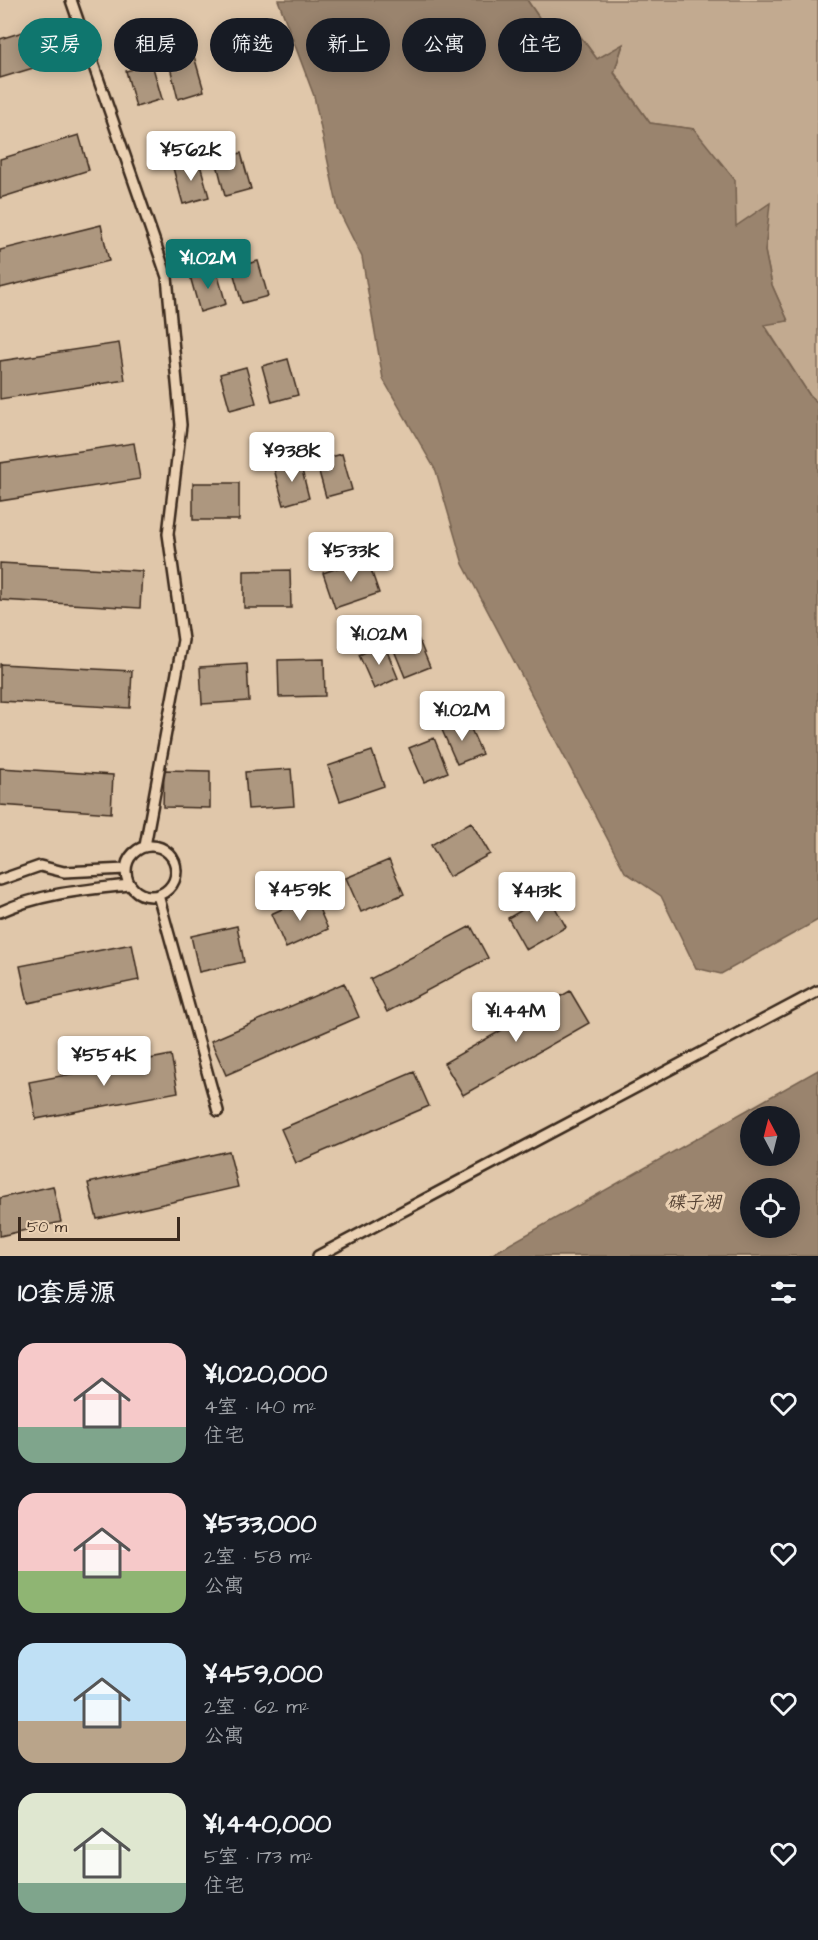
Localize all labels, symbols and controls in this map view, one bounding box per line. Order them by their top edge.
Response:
chip: 买房 [18,18,102,72]
chip: 租房 [114,18,198,72]
chip: 筛选 [210,18,294,72]
chip: 新上 [306,18,390,72]
chip: 公寓 [402,18,486,72]
chip: 住宅 [498,18,582,72]
pin: ¥562K [149,131,233,182]
text: ¥562K [161,136,221,164]
pin: ¥1.02M [159,239,257,290]
text: ¥1.02M [180,244,236,272]
pin: ¥938K [250,432,334,483]
text: ¥938K [263,437,321,465]
pin: ¥533K [309,532,393,583]
text: ¥533K [322,537,380,565]
pin: ¥1.02M [330,615,428,666]
text: ¥1.02M [351,620,407,648]
pin: ¥1.02M [413,691,511,742]
text: ¥1.02M [434,696,490,724]
pin: ¥459K [258,871,342,922]
pin: ¥413K [495,872,579,923]
text: ¥459K [269,876,331,904]
text: ¥413K [512,877,562,905]
pin: ¥1.44M [467,992,565,1043]
text: ¥1.44M [486,997,546,1025]
pin: ¥554K [62,1036,146,1087]
text: ¥554K [72,1041,136,1069]
north arrow [740,1106,800,1166]
map controls [740,1106,800,1238]
button: locate [740,1178,800,1238]
water label: 碟子湖 [667,1190,723,1215]
scale bar [18,1214,180,1242]
text: 50 m [27,1216,67,1238]
text: 10套房源 [18,1275,116,1311]
icon: filters [767,1276,800,1309]
text: ¥1,020,000 [204,1356,327,1392]
icon: home [66,1367,138,1439]
icon: heart [767,1387,800,1420]
text: 4室 · 140 m² [204,1393,316,1421]
text: 住宅 [204,1422,244,1450]
text: ¥533,000 [204,1506,317,1542]
icon: home [66,1517,138,1589]
icon: heart [767,1537,800,1570]
text: 2室 · 58 m² [204,1543,312,1571]
text: 公寓 [204,1572,244,1600]
text: ¥459,000 [204,1656,323,1692]
icon: home [66,1667,138,1739]
icon: heart [767,1687,800,1720]
text: 2室 · 62 m² [204,1693,309,1721]
text: 公寓 [204,1722,244,1750]
text: ¥1,440,000 [204,1806,331,1842]
icon: home [66,1817,138,1889]
icon: heart [767,1837,800,1870]
text: 5室 · 173 m² [204,1843,313,1871]
text: 住宅 [204,1872,244,1900]

